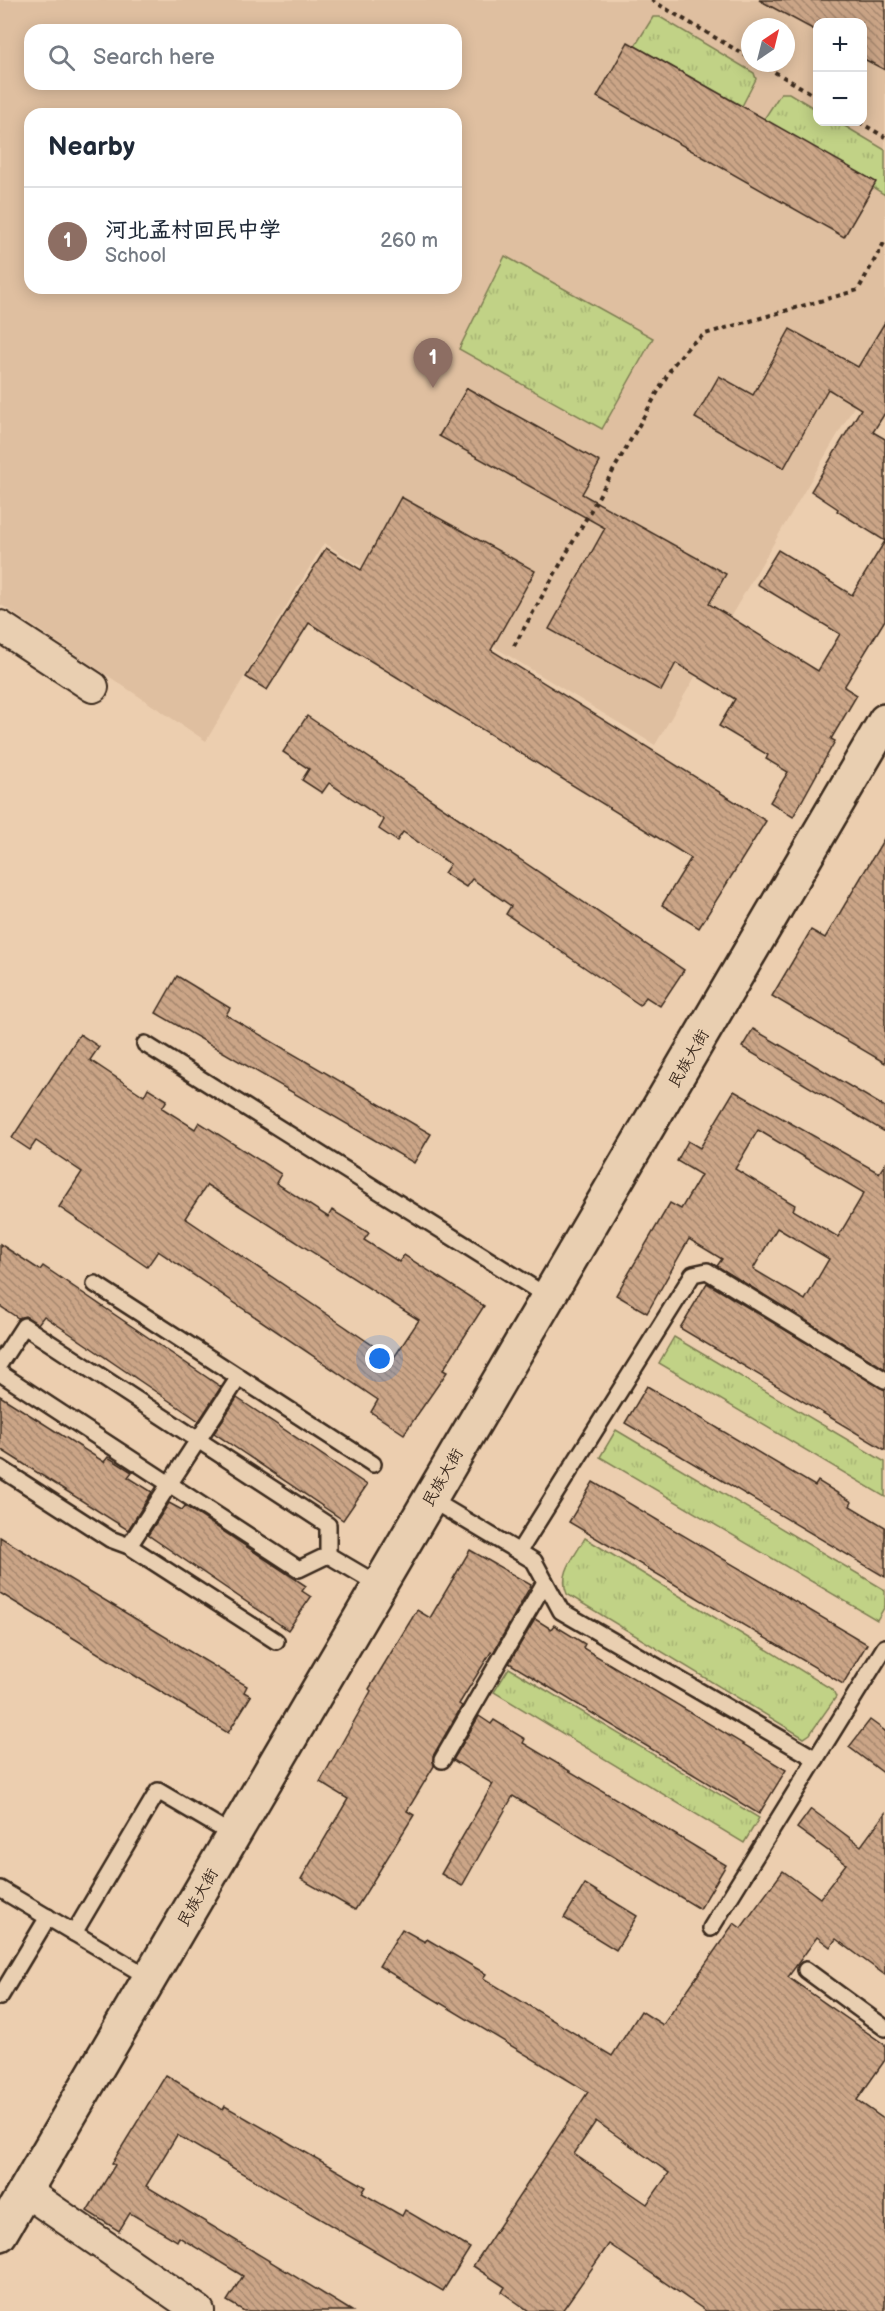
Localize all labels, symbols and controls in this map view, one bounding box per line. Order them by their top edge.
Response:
north arrow [741,18,795,72]
map controls [813,18,867,126]
button: + [813,18,867,72]
search box [24,24,462,90]
icon: search [45,41,78,74]
text: Search here [93,44,215,71]
button: − [813,72,867,126]
text: Nearby [48,132,135,163]
text: 河北孟村回民中学 [105,217,281,244]
text: 1 [63,229,72,253]
text: 260 m [380,229,438,253]
text: School [105,244,166,268]
pin: 1 [414,338,452,388]
street label: 民族大街 [665,1026,714,1091]
your location [365,1344,394,1373]
street label: 民族大街 [419,1445,468,1510]
street label: 民族大街 [174,1865,223,1930]

